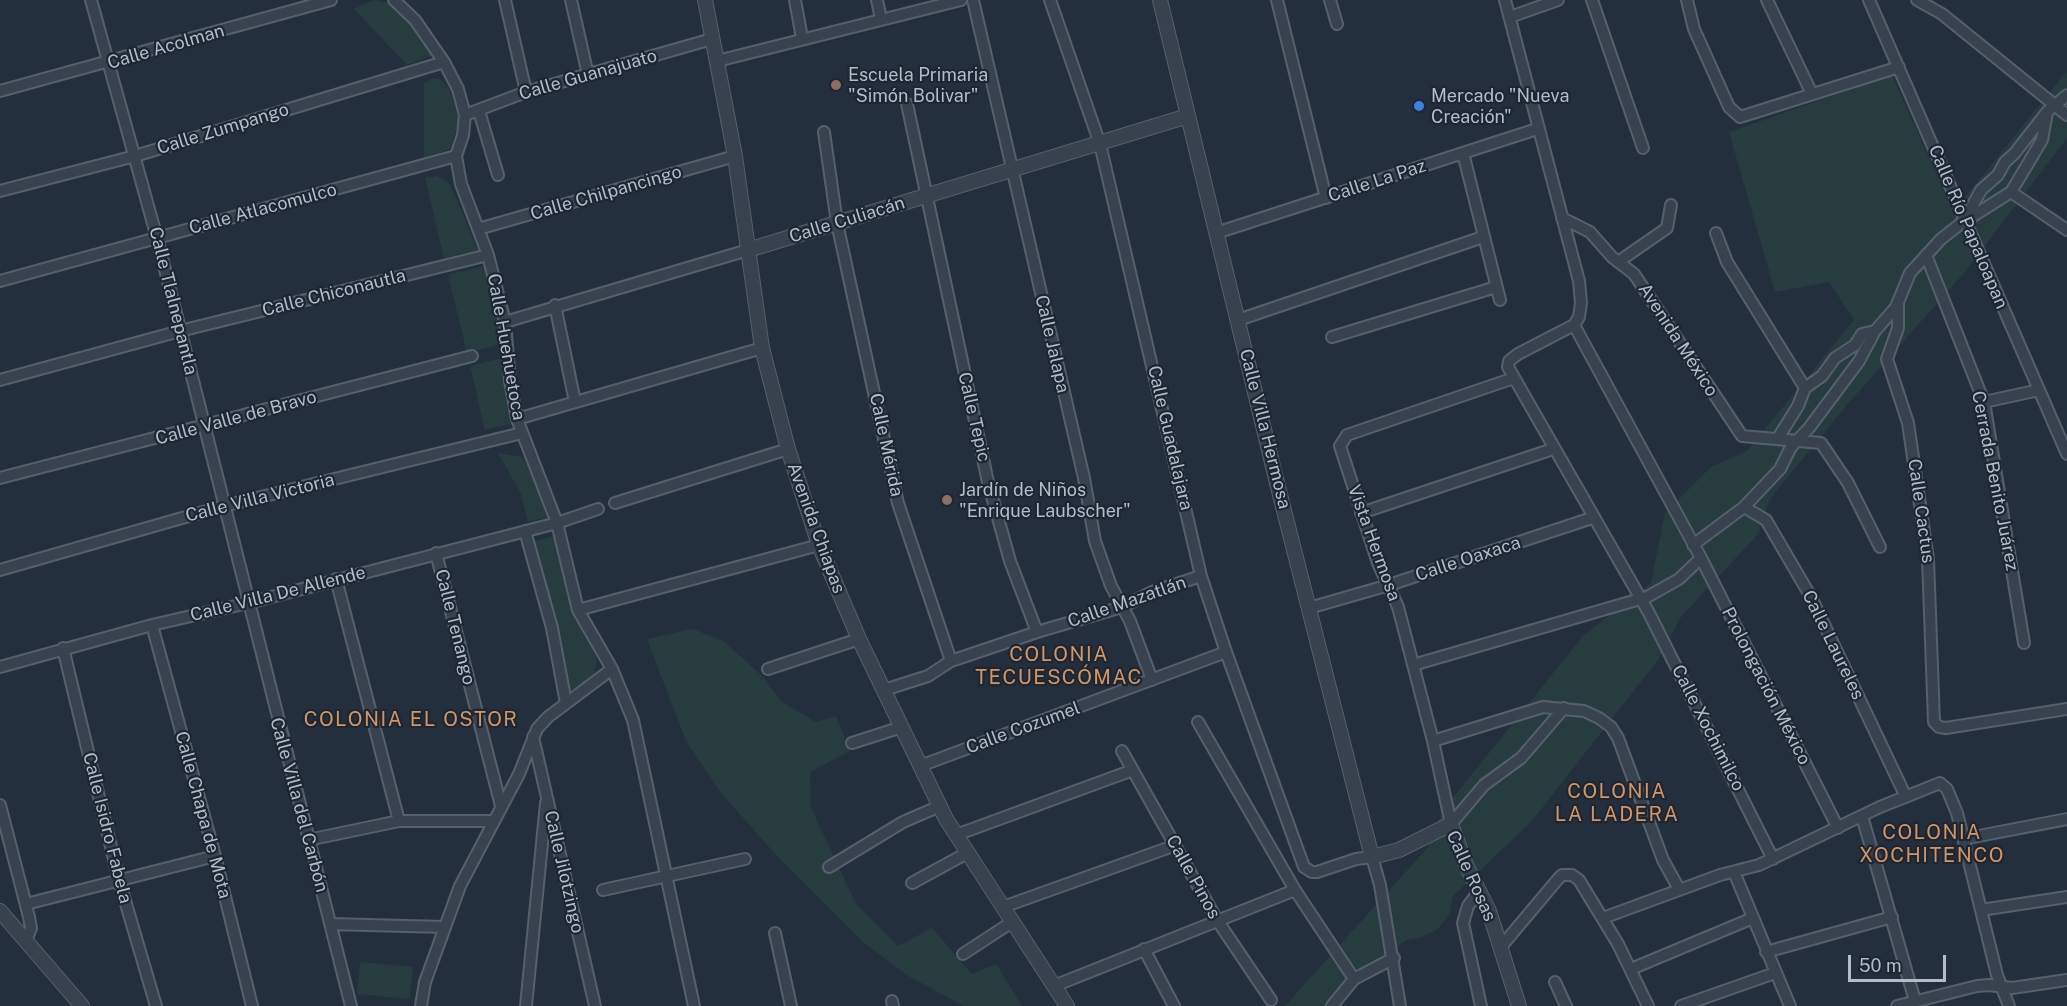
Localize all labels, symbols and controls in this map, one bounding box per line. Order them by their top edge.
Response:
street label: Calle Acolman [105,20,227,74]
street label: Calle Guanajuato [517,45,659,105]
place label: Escuela Primaria "Simón Bolivar" [848,64,988,106]
marker: Escuela Primaria "Simón Bolivar" [829,78,843,92]
place label: Mercado "Nueva Creación" [1431,85,1569,128]
street label: Calle Zumpango [155,99,291,159]
marker: Mercado "Nueva Creación" [1412,99,1426,113]
street label: Calle Río Papaloapan [1924,142,2012,312]
street label: Calle La Paz [1326,155,1428,207]
street label: Calle Chilpancingo [528,161,684,225]
street label: Calle Atlacomulco [187,179,339,239]
street label: Calle Culiacán [787,192,907,248]
street label: Calle Tlalnepantla [144,225,202,377]
street label: Calle Chiconautla [260,265,408,321]
street label: Calle Huehuetoca [482,272,530,422]
street label: Avenida México [1633,279,1723,401]
street label: Calle Jalapa [1030,293,1074,395]
street label: Calle Villa Hermosa [1235,347,1295,511]
street label: Calle Guadalajara [1143,364,1197,512]
street label: Calle Tepic [953,370,995,464]
street label: Calle Valle de Bravo [153,386,319,450]
street label: Cerrada Benito Juárez [1967,389,2023,573]
street label: Calle Mérida [865,391,907,499]
street label: Calle Cactus [1903,457,1939,565]
street label: Avenida Chiapas [782,460,850,596]
street label: Calle Villa Victoria [183,469,337,527]
place label: Jardín de Niños "Enrique Laubscher" [959,479,1131,522]
street label: Vista Hermosa [1343,482,1405,604]
marker: Jardín de Niños "Enrique Laubscher" [940,493,954,507]
street label: Calle Oaxaca [1413,532,1523,586]
street label: Calle Villa De Allende [188,562,368,626]
street label: Calle Tenango [430,567,480,687]
street label: Calle Mazatlán [1065,572,1189,632]
street label: Calle Laureles [1797,587,1869,703]
street label: Prolongación México [1717,604,1815,768]
district label: COLONIA TECUESCÓMAC [975,643,1143,690]
street label: Calle Xochimilco [1667,661,1749,795]
street label: Calle Cozumel [963,697,1083,759]
district label: COLONIA EL OSTOR [304,708,518,732]
street label: Calle Villa del Carbón [265,715,333,895]
street label: Calle Chapa de Mota [170,729,236,901]
street label: Calle Isidro Fabela [78,750,136,906]
district label: COLONIA LA LADERA [1555,780,1679,827]
street label: Calle Jilotzingo [539,809,589,935]
district label: COLONIA XOCHITENCO [1859,821,2005,868]
street label: Calle Rosas [1441,827,1501,925]
street label: Calle Pinos [1161,831,1225,923]
scale bar [1851,943,1948,981]
text: 50 m [1859,955,1902,976]

